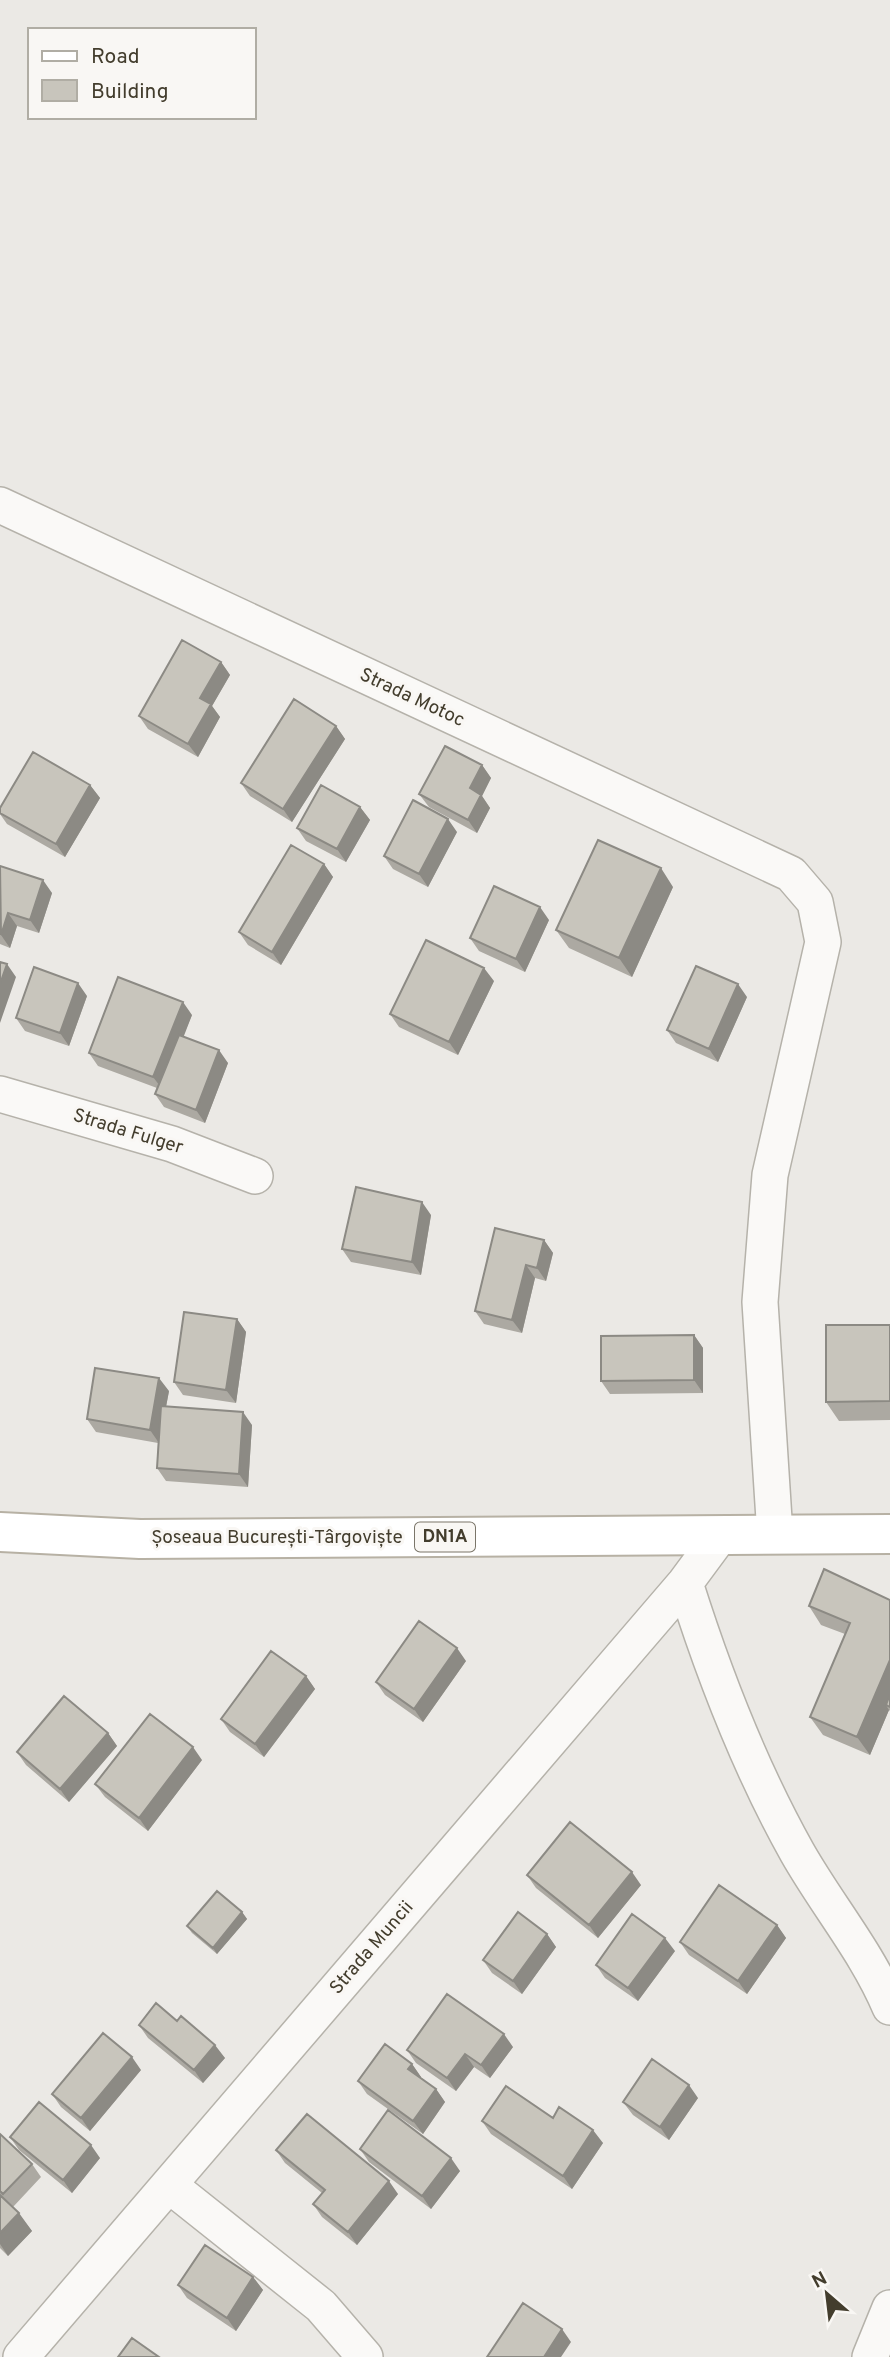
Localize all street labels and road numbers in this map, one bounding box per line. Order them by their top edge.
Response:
street label: Strada Motoc [356,663,468,733]
street label: Strada Fulger [70,1104,187,1160]
road number: DN1A [415,1522,475,1552]
street label: Șoseaua București-Târgoviște [151,1526,403,1550]
street label: Strada Muncii [325,1896,419,2000]

